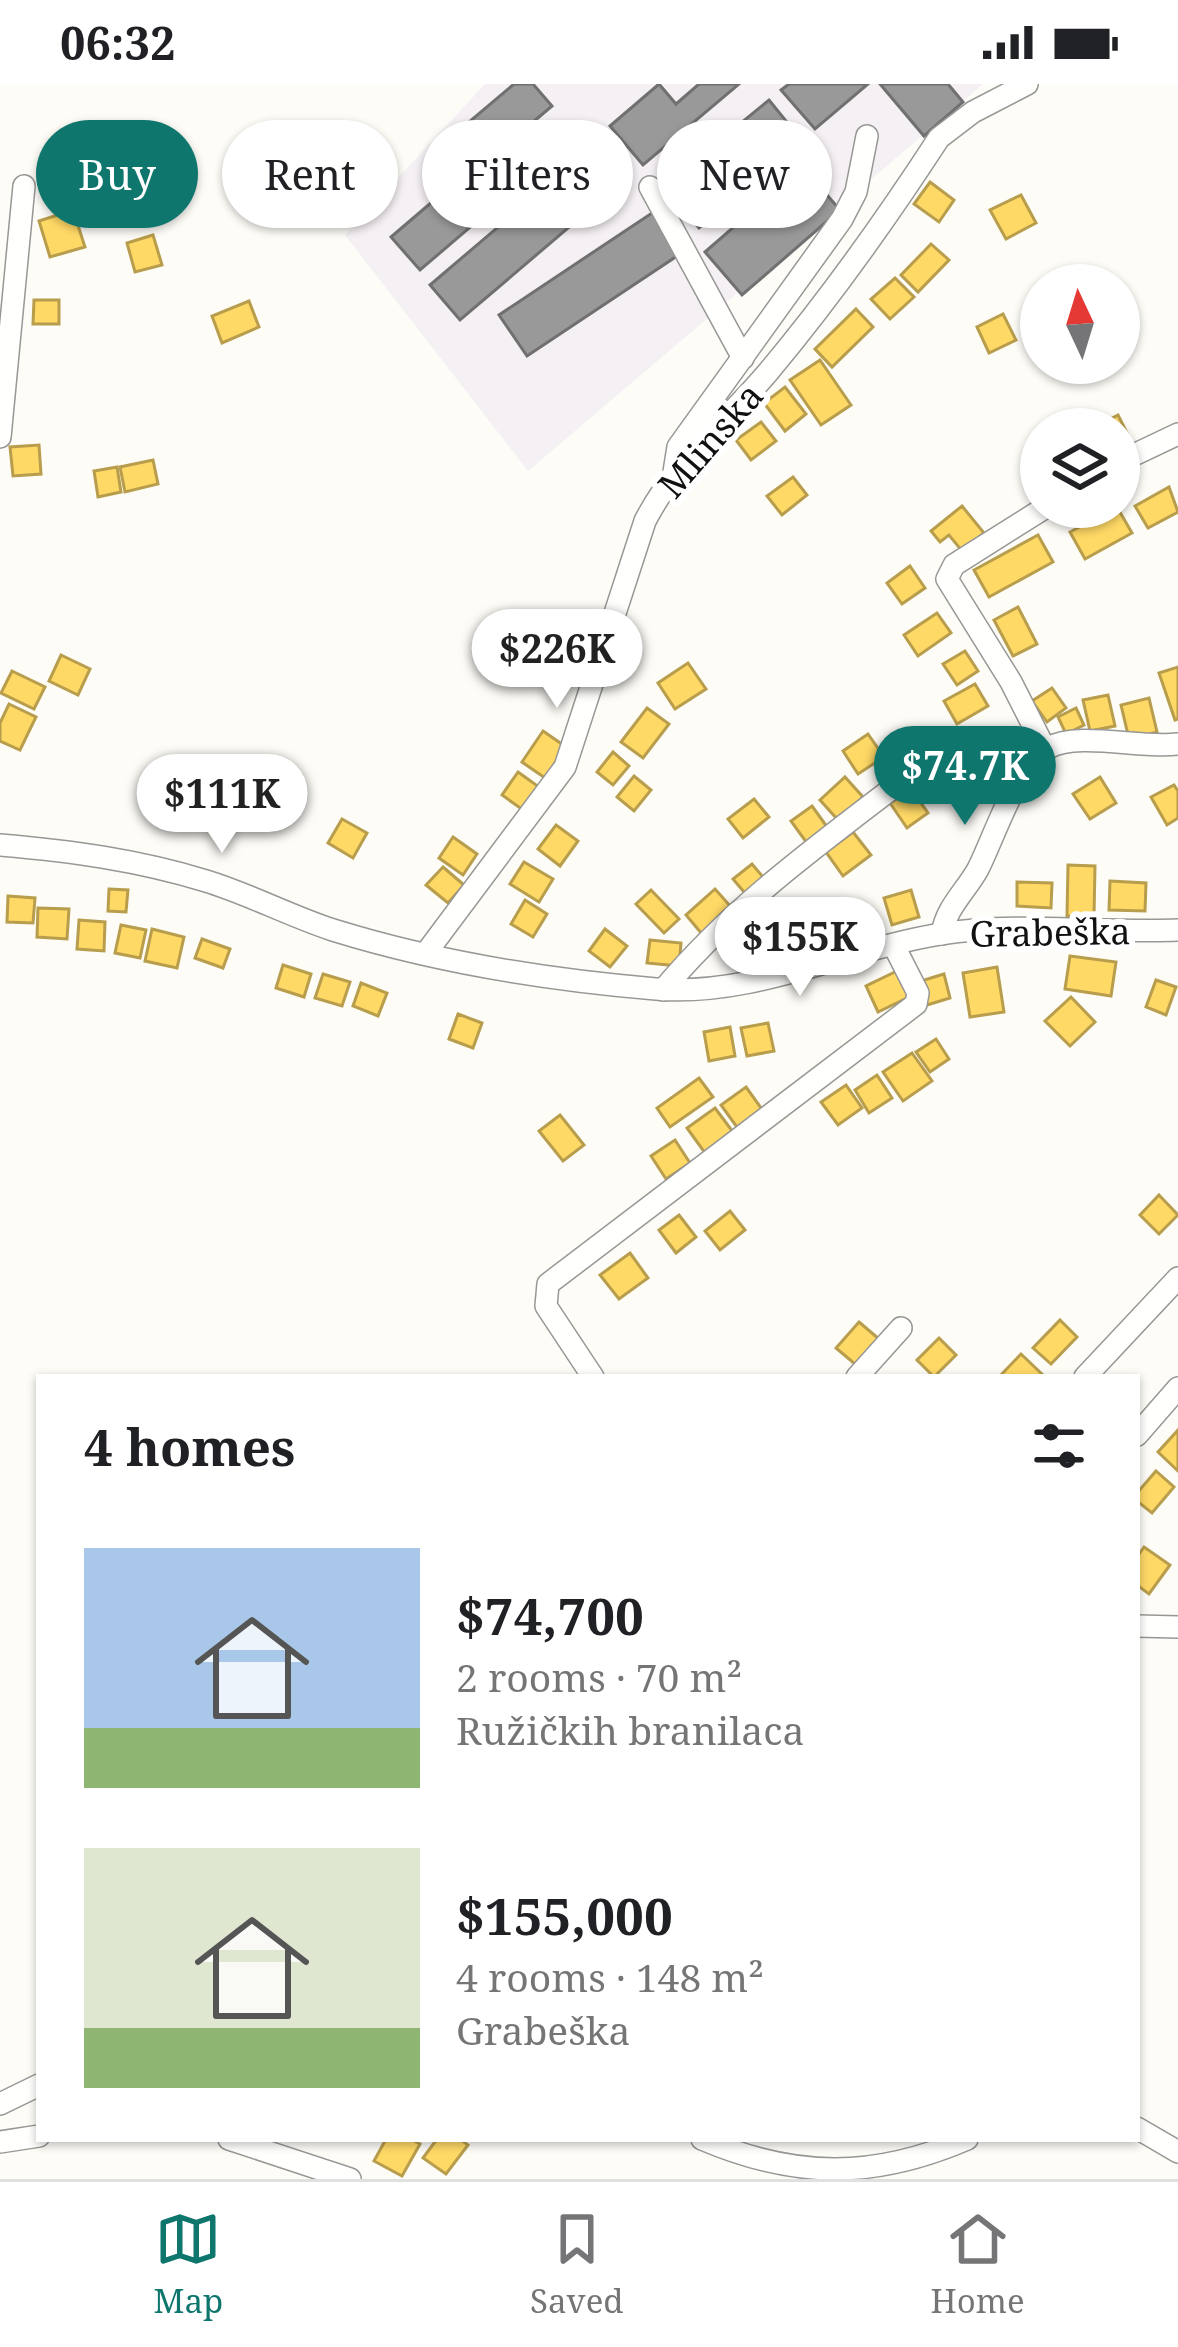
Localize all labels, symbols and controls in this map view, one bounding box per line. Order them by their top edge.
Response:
text: 06:32 [60,12,175,73]
chip: Buy [36,120,198,228]
chip: Rent [222,120,398,228]
chip: Filters [422,120,633,228]
chip: New [657,120,832,228]
north arrow [1020,264,1140,384]
map controls [1020,264,1140,528]
street label: Mlinska [646,372,774,508]
button: layers [1020,408,1140,528]
pin: $226K [473,609,641,711]
text: $226K [499,621,615,674]
pin: $74.7K [867,726,1063,828]
text: $74.7K [901,738,1029,791]
pin: $111K [138,754,306,856]
text: $111K [164,766,280,819]
pin: $155K [716,897,884,999]
street label: Grabeška [969,906,1131,958]
text: $155K [742,909,858,962]
text: 4 homes [84,1411,295,1481]
icon: filters [1026,1413,1092,1479]
text: $74,700 [456,1580,644,1650]
icon: home [180,1596,324,1740]
text: 2 rooms · 70 m² [456,1650,742,1703]
text: Ružičkih branilaca [456,1703,804,1756]
text: $155,000 [456,1880,673,1950]
icon: home [180,1896,324,2040]
text: 4 rooms · 148 m² [456,1950,764,2003]
text: Grabeška [456,2003,631,2056]
tab: Map [153,2206,223,2323]
tab: Saved [530,2206,624,2323]
tab: Home [931,2206,1025,2323]

